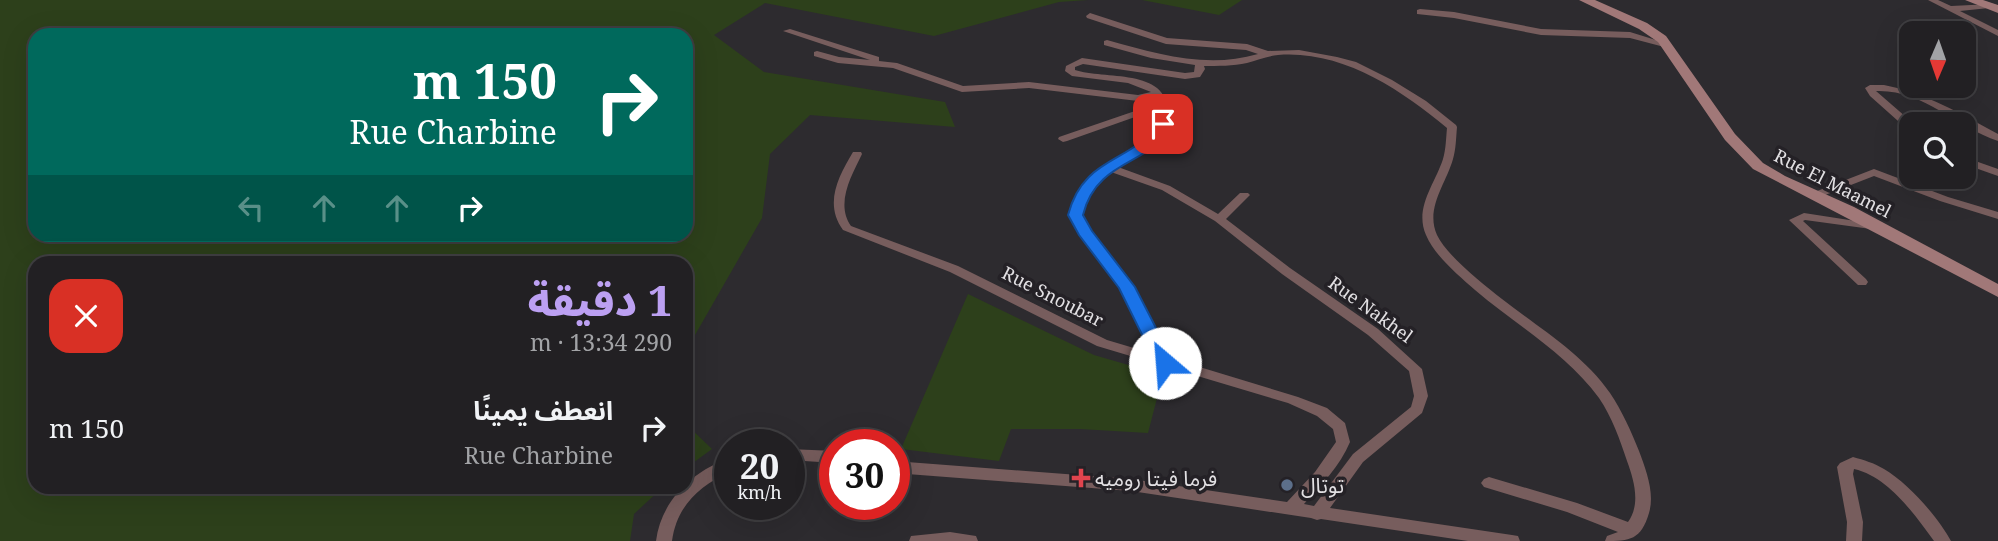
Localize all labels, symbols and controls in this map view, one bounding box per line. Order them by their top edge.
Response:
north arrow [1899,21,1976,98]
map controls [1899,21,1976,189]
text: 150 m [413,47,557,113]
icon: right [581,56,672,147]
pin [1133,94,1193,154]
icon: arrive [1144,105,1182,143]
text: Rue Charbine [350,110,557,153]
button: search [1899,112,1976,189]
street label: Rue El Maamel [1770,143,1896,223]
icon: left [232,189,270,227]
icon: ahead [305,189,343,227]
icon: ahead [378,189,416,227]
icon: right [451,189,489,227]
street label: Rue Snoubar [998,260,1108,332]
street label: Rue Nakhel [1324,270,1418,348]
text: 1 دقيقة [528,271,672,328]
button: close [49,279,123,353]
text: 290 m · 13:34 [530,326,672,358]
position arrow [1128,326,1202,400]
text: انعطف يمينًا [473,392,613,428]
icon: right [634,409,672,447]
text: 150 m [49,410,124,446]
speed limit sign: 30 [819,429,910,520]
text: Rue Charbine [464,439,613,471]
text: 20 [740,442,779,489]
place label: فرما فيتا روميه [1095,464,1217,492]
marker: فرما فيتا روميه [1073,470,1089,486]
place label: توتال [1301,471,1344,499]
marker: توتال [1279,477,1295,493]
text: km/h [737,480,782,504]

